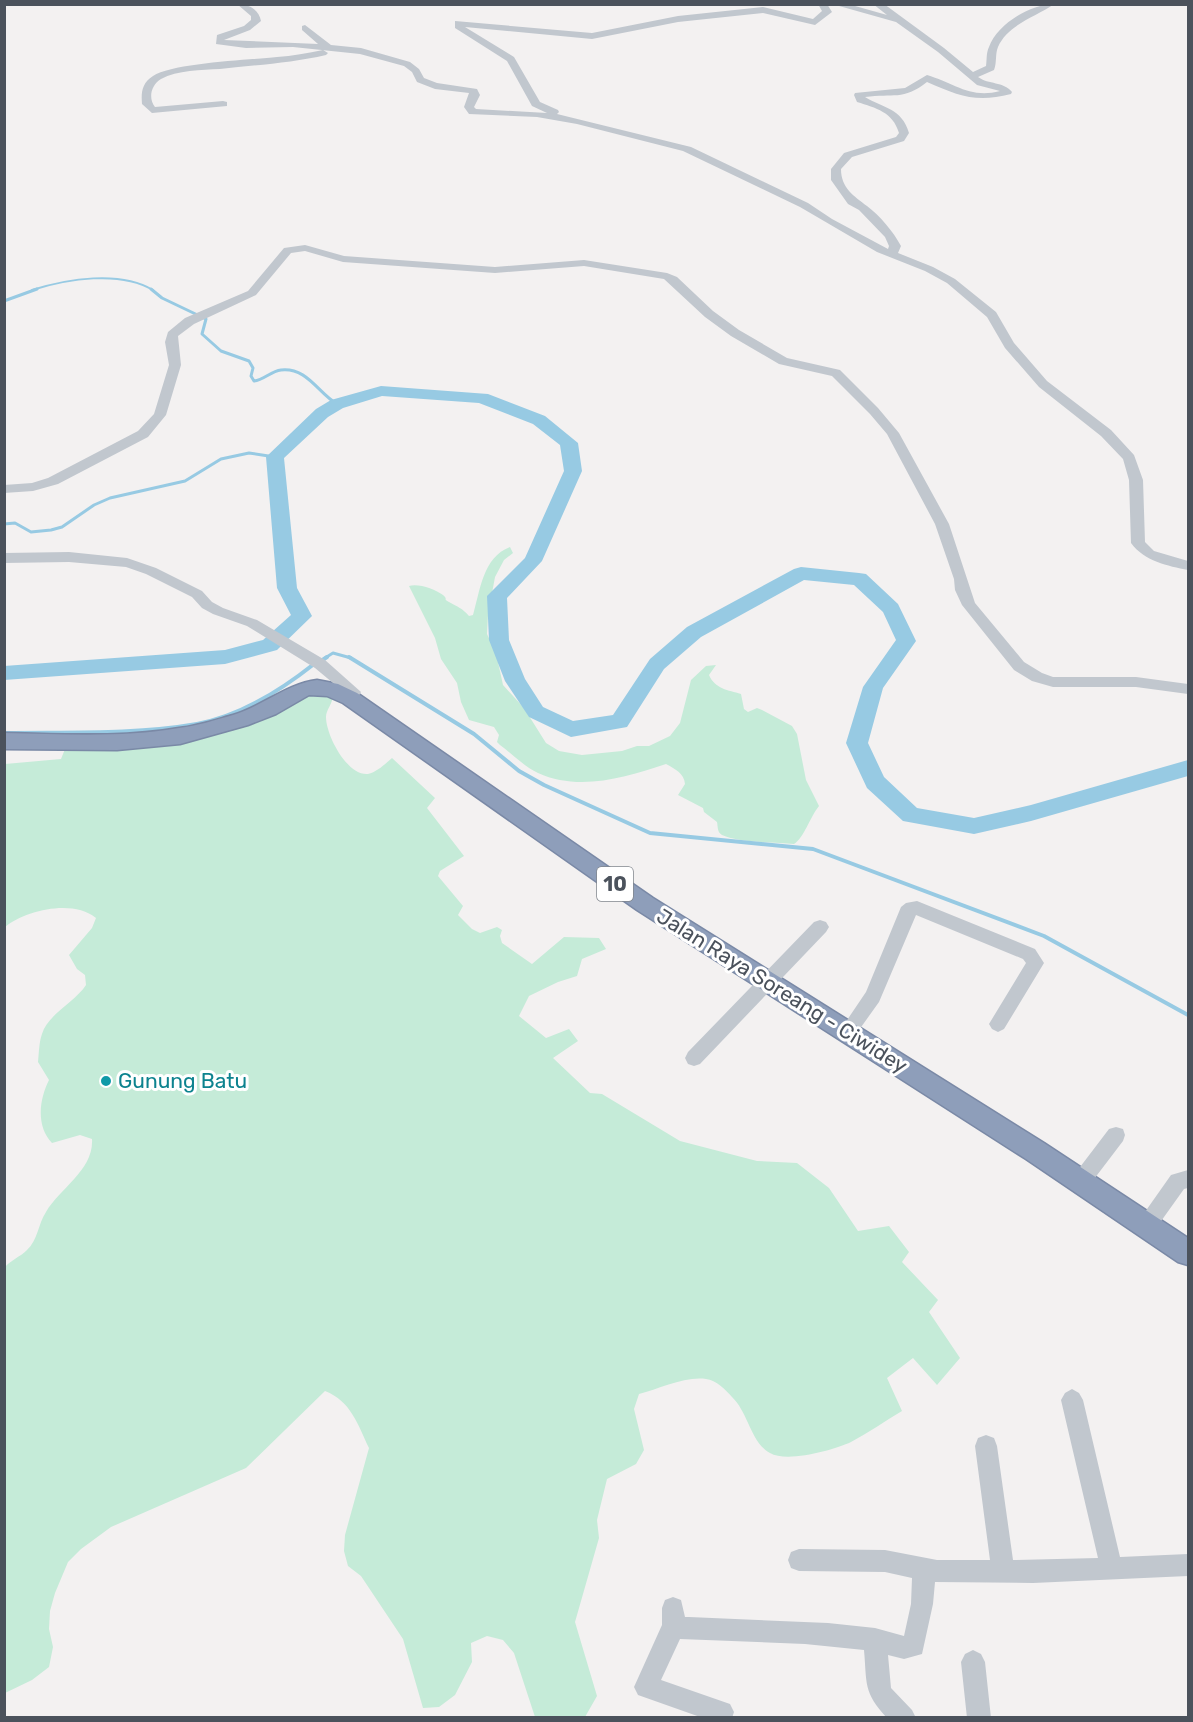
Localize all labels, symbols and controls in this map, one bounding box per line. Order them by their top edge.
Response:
road number: 10 [597,867,633,901]
street label: Jalan Raya Soreang - Ciwidey [652,903,913,1078]
place label: Gunung Batu [118,1068,247,1093]
marker: Gunung Batu [99,1074,113,1088]

